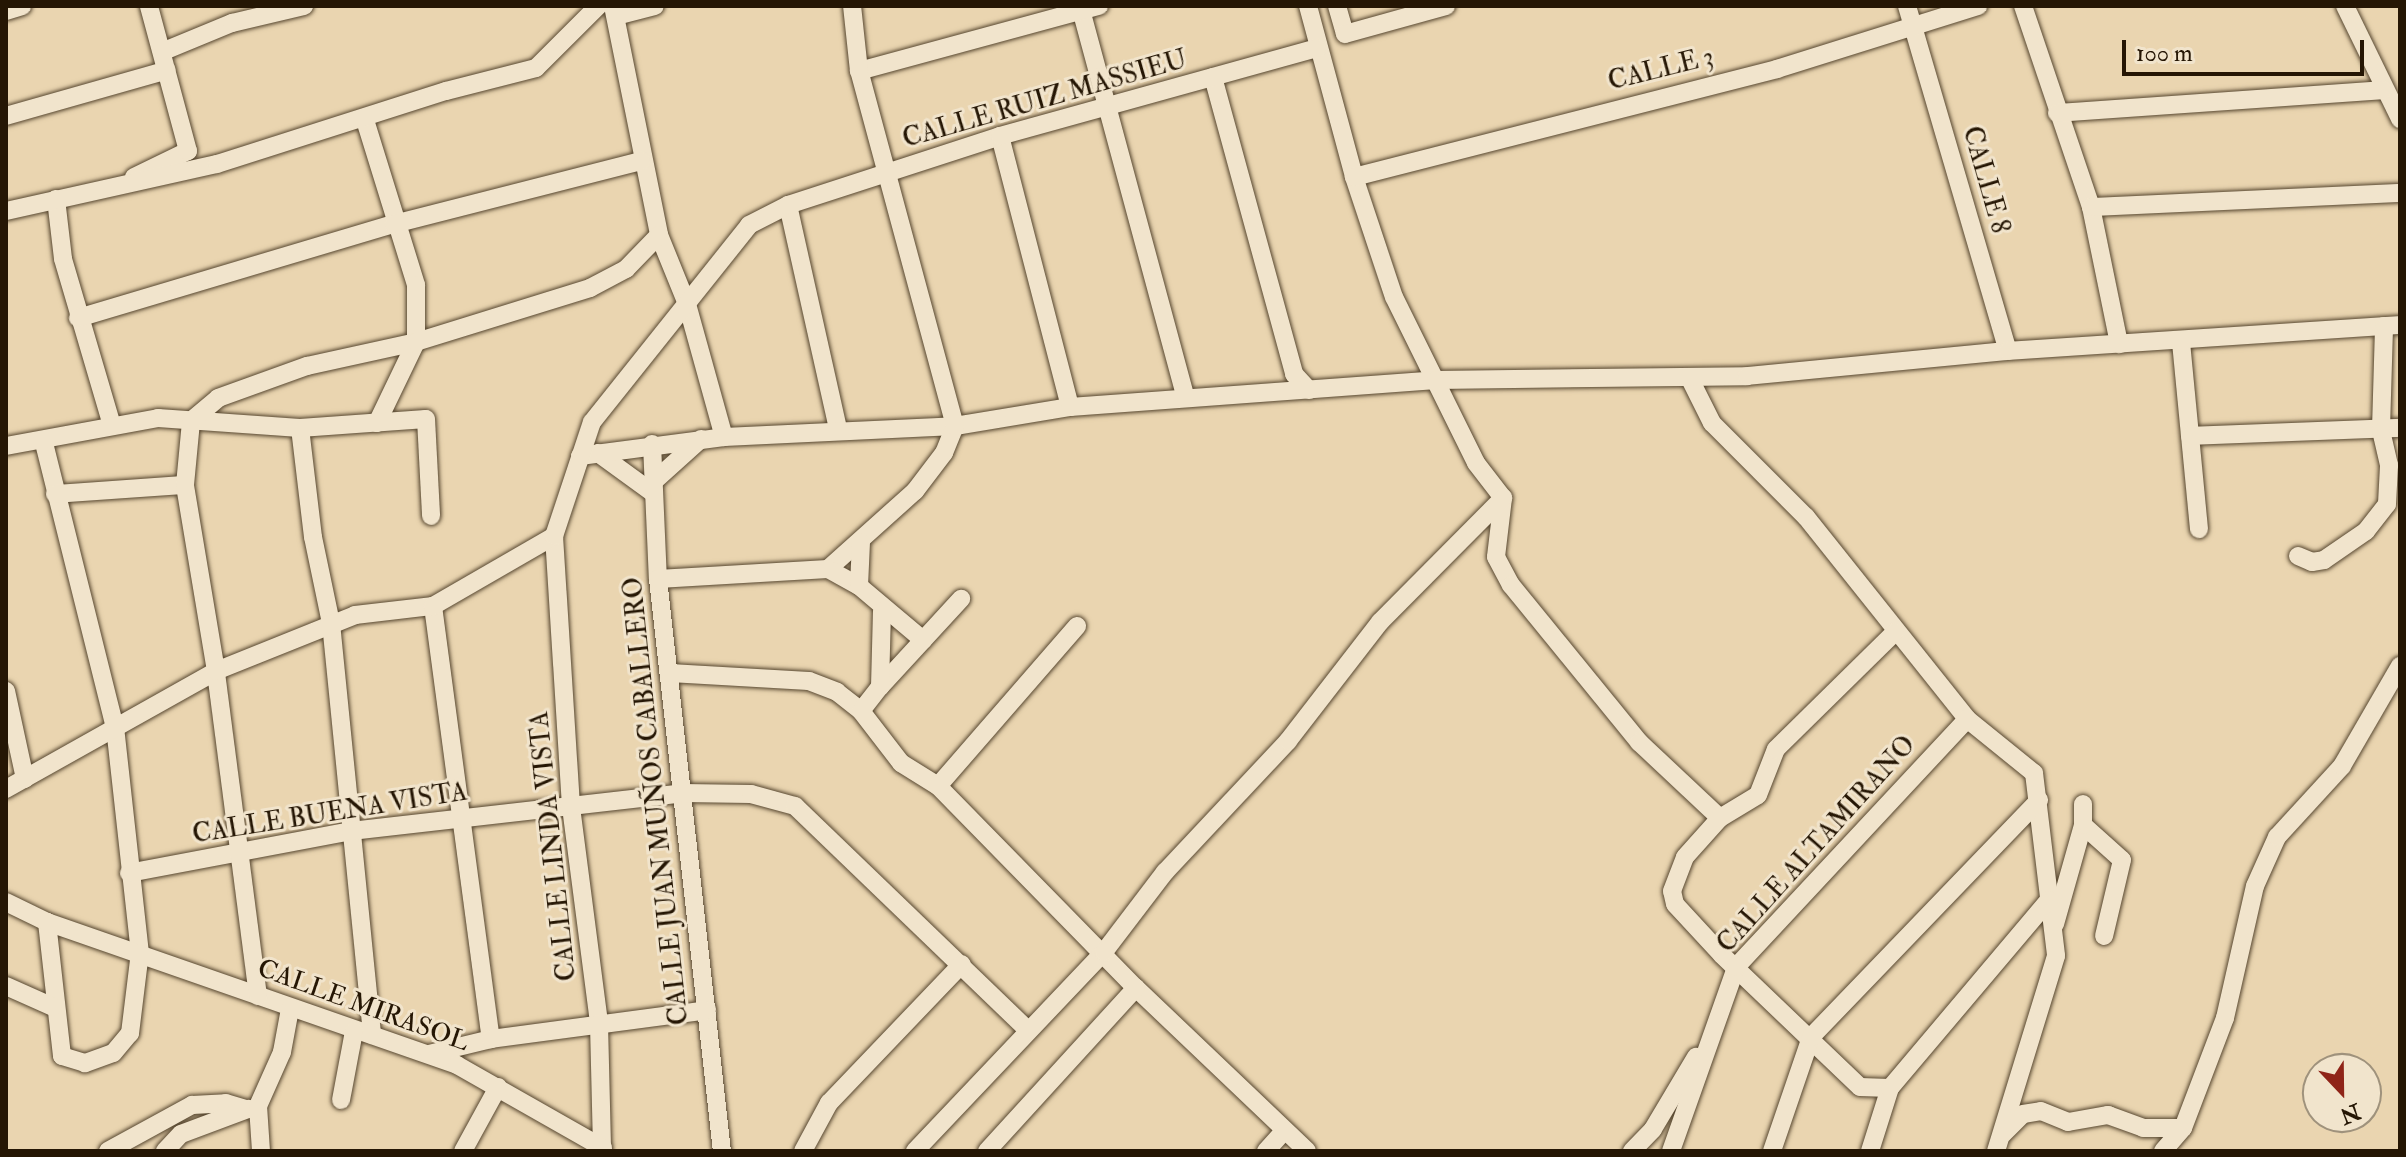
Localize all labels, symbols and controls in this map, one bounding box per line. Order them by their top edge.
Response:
scale bar [2126,24,2368,74]
text: 100 m [2136,38,2193,69]
street label: CALLE 3 [1605,42,1717,98]
street label: CALLE RUIZ MASSIEU [899,44,1191,156]
street label: CALLE 8 [1955,123,2015,237]
street label: CALLE JUAN MUÑOS CABALLERO [618,576,696,1026]
street label: CALLE LINDA VISTA [524,710,584,982]
street label: CALLE ALTAMIRANO [1711,730,1923,960]
street label: CALLE BUENA VISTA [190,777,470,851]
street label: CALLE MIRASOL [253,953,473,1059]
north arrow [2302,1053,2382,1133]
text: N [2336,1097,2365,1130]

